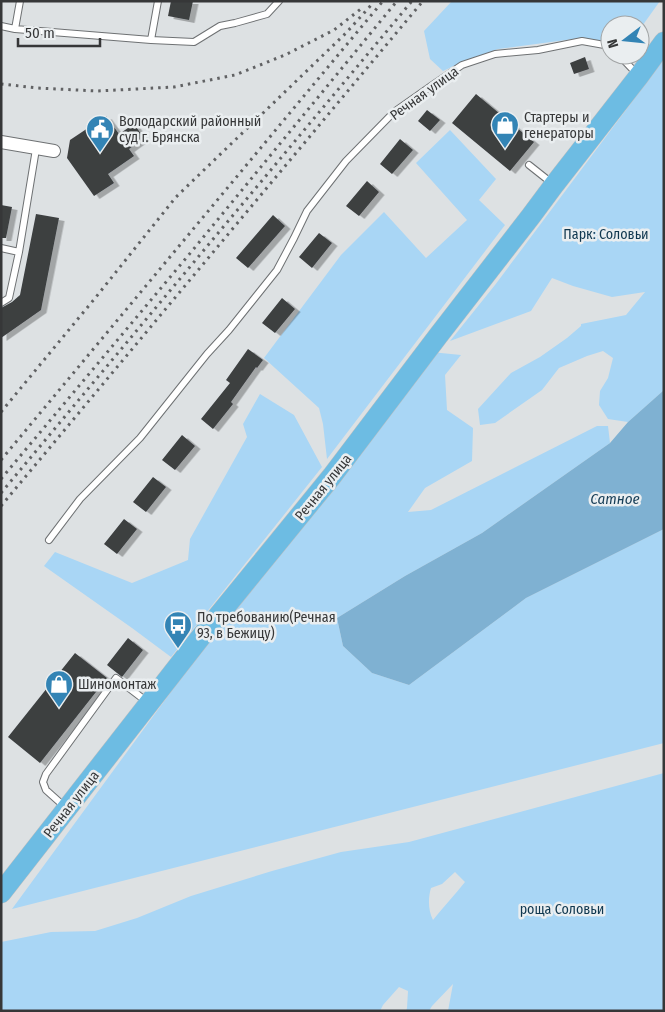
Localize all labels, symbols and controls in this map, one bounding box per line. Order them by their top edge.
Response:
scale bar [18,15,100,47]
north arrow [600,15,650,65]
text: 50 m [25,24,55,42]
text: N [604,37,622,50]
street label: Речная улица [387,63,462,124]
place label: Стартеры и генераторы [524,109,594,142]
shop icon: Стартеры и генераторы [490,110,520,149]
place label: Володарский районный суд г. Брянска [119,113,261,146]
public building icon: Володарский районный суд г. Брянска [85,114,115,153]
park label: Парк: Соловьи [563,226,649,243]
street label: Речная улица [291,451,355,524]
water label: Сатное [590,490,640,508]
place label: По требованию(Речная 93, в Бежицу) [197,609,336,642]
bus stop icon: По требованию(Речная 93, в Бежицу) [163,610,193,649]
shop icon: Шиномонтаж [44,669,74,708]
place label: Шиномонтаж [78,676,156,693]
street label: Речная улица [40,767,103,841]
park label: роща Соловьи [520,901,604,918]

